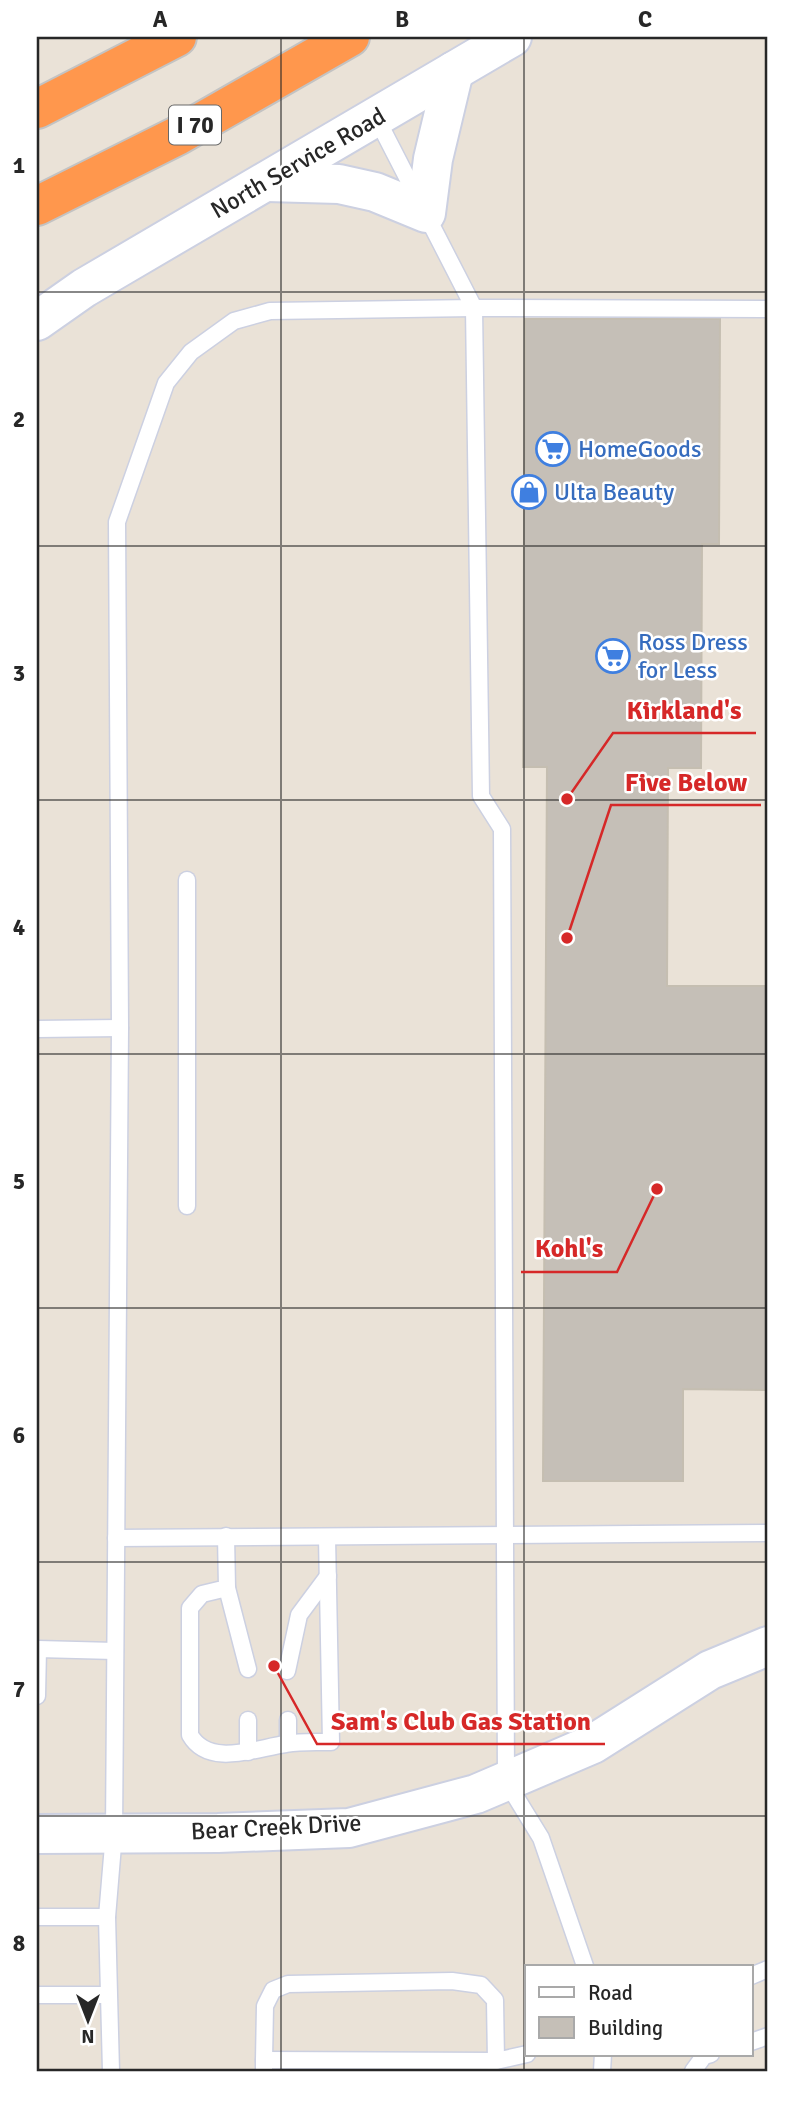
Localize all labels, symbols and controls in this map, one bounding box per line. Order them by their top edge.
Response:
text: A [153,5,168,34]
text: B [395,5,409,34]
text: C [638,5,652,34]
street label: North Service Road [205,101,391,225]
road number: I 70 [169,106,221,144]
text: 1 [13,151,25,180]
text: 2 [13,405,25,434]
supermarket icon: HomeGoods [534,430,572,468]
place label: HomeGoods [578,434,701,464]
shop icon: Ulta Beauty [510,473,548,511]
place label: Ulta Beauty [554,477,674,507]
place label: Ross Dress for Less [638,627,748,685]
supermarket icon: Ross Dress for Less [594,637,632,675]
text: 3 [13,659,25,688]
callout: Kirkland's [613,686,756,733]
text: Kirkland's [627,695,741,727]
callout: Five Below [611,758,761,805]
text: Five Below [625,767,747,799]
text: 4 [13,913,25,942]
text: 5 [13,1167,25,1196]
callout: Kohl's [521,1225,617,1272]
text: Kohl's [535,1233,603,1265]
text: 6 [13,1421,25,1450]
text: 7 [13,1675,25,1704]
callout: Sam's Club Gas Station [317,1697,605,1744]
text: Sam's Club Gas Station [331,1706,591,1738]
street label: Bear Creek Drive [190,1808,362,1846]
text: 8 [13,1929,25,1958]
legend [525,1965,752,2056]
text: Road [588,1980,633,2006]
north arrow [52,1986,122,2056]
text: Building [588,2015,663,2041]
text: N [81,2024,95,2048]

